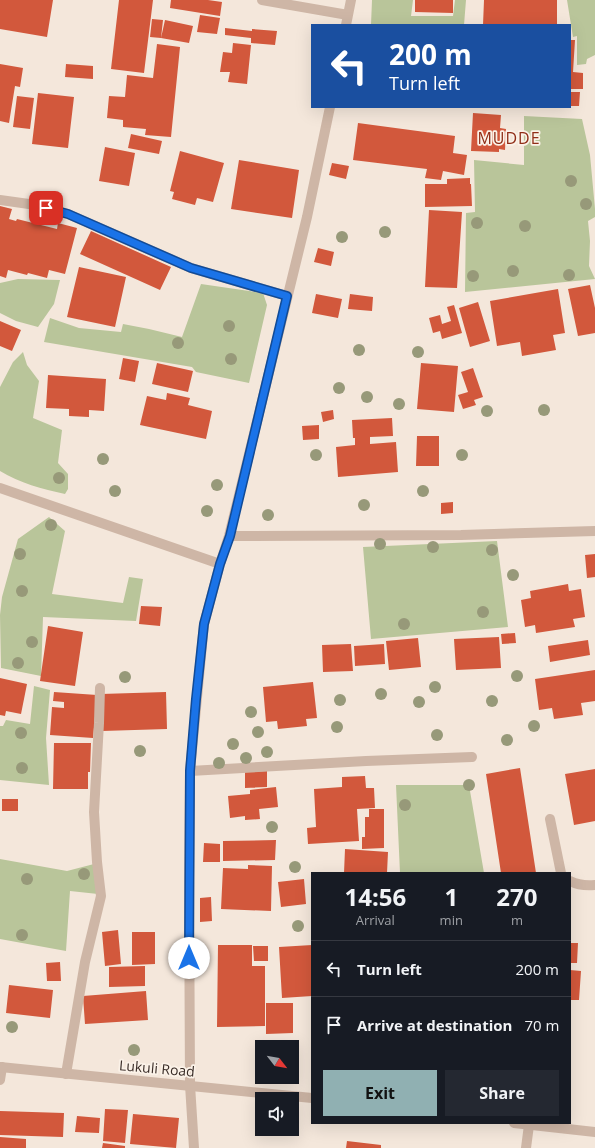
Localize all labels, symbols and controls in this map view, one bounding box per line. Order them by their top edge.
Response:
text: 200 m [389,35,472,73]
icon: left [323,40,375,92]
text: Turn left [389,71,460,95]
district label: MUDDE [477,127,541,149]
pin [29,191,63,225]
icon: arrive [35,197,57,219]
text: 14:56 [344,880,406,913]
text: 1 [444,880,458,913]
text: 270 [496,880,538,913]
text: Arrival [356,911,395,929]
text: min [440,911,463,929]
text: m [511,911,523,929]
position arrow [168,937,210,979]
icon: left [323,958,345,980]
text: Turn left [357,959,422,979]
text: 200 m [515,959,559,979]
icon: arrive [323,1014,345,1036]
text: Arrive at destination [357,1015,512,1035]
text: 70 m [524,1015,559,1035]
north arrow [255,1040,299,1084]
map controls [255,1040,299,1136]
street label: Lukuli Road [118,1055,196,1081]
button: Exit [323,1070,437,1116]
button: Share [445,1070,559,1116]
button: sound [255,1092,299,1136]

